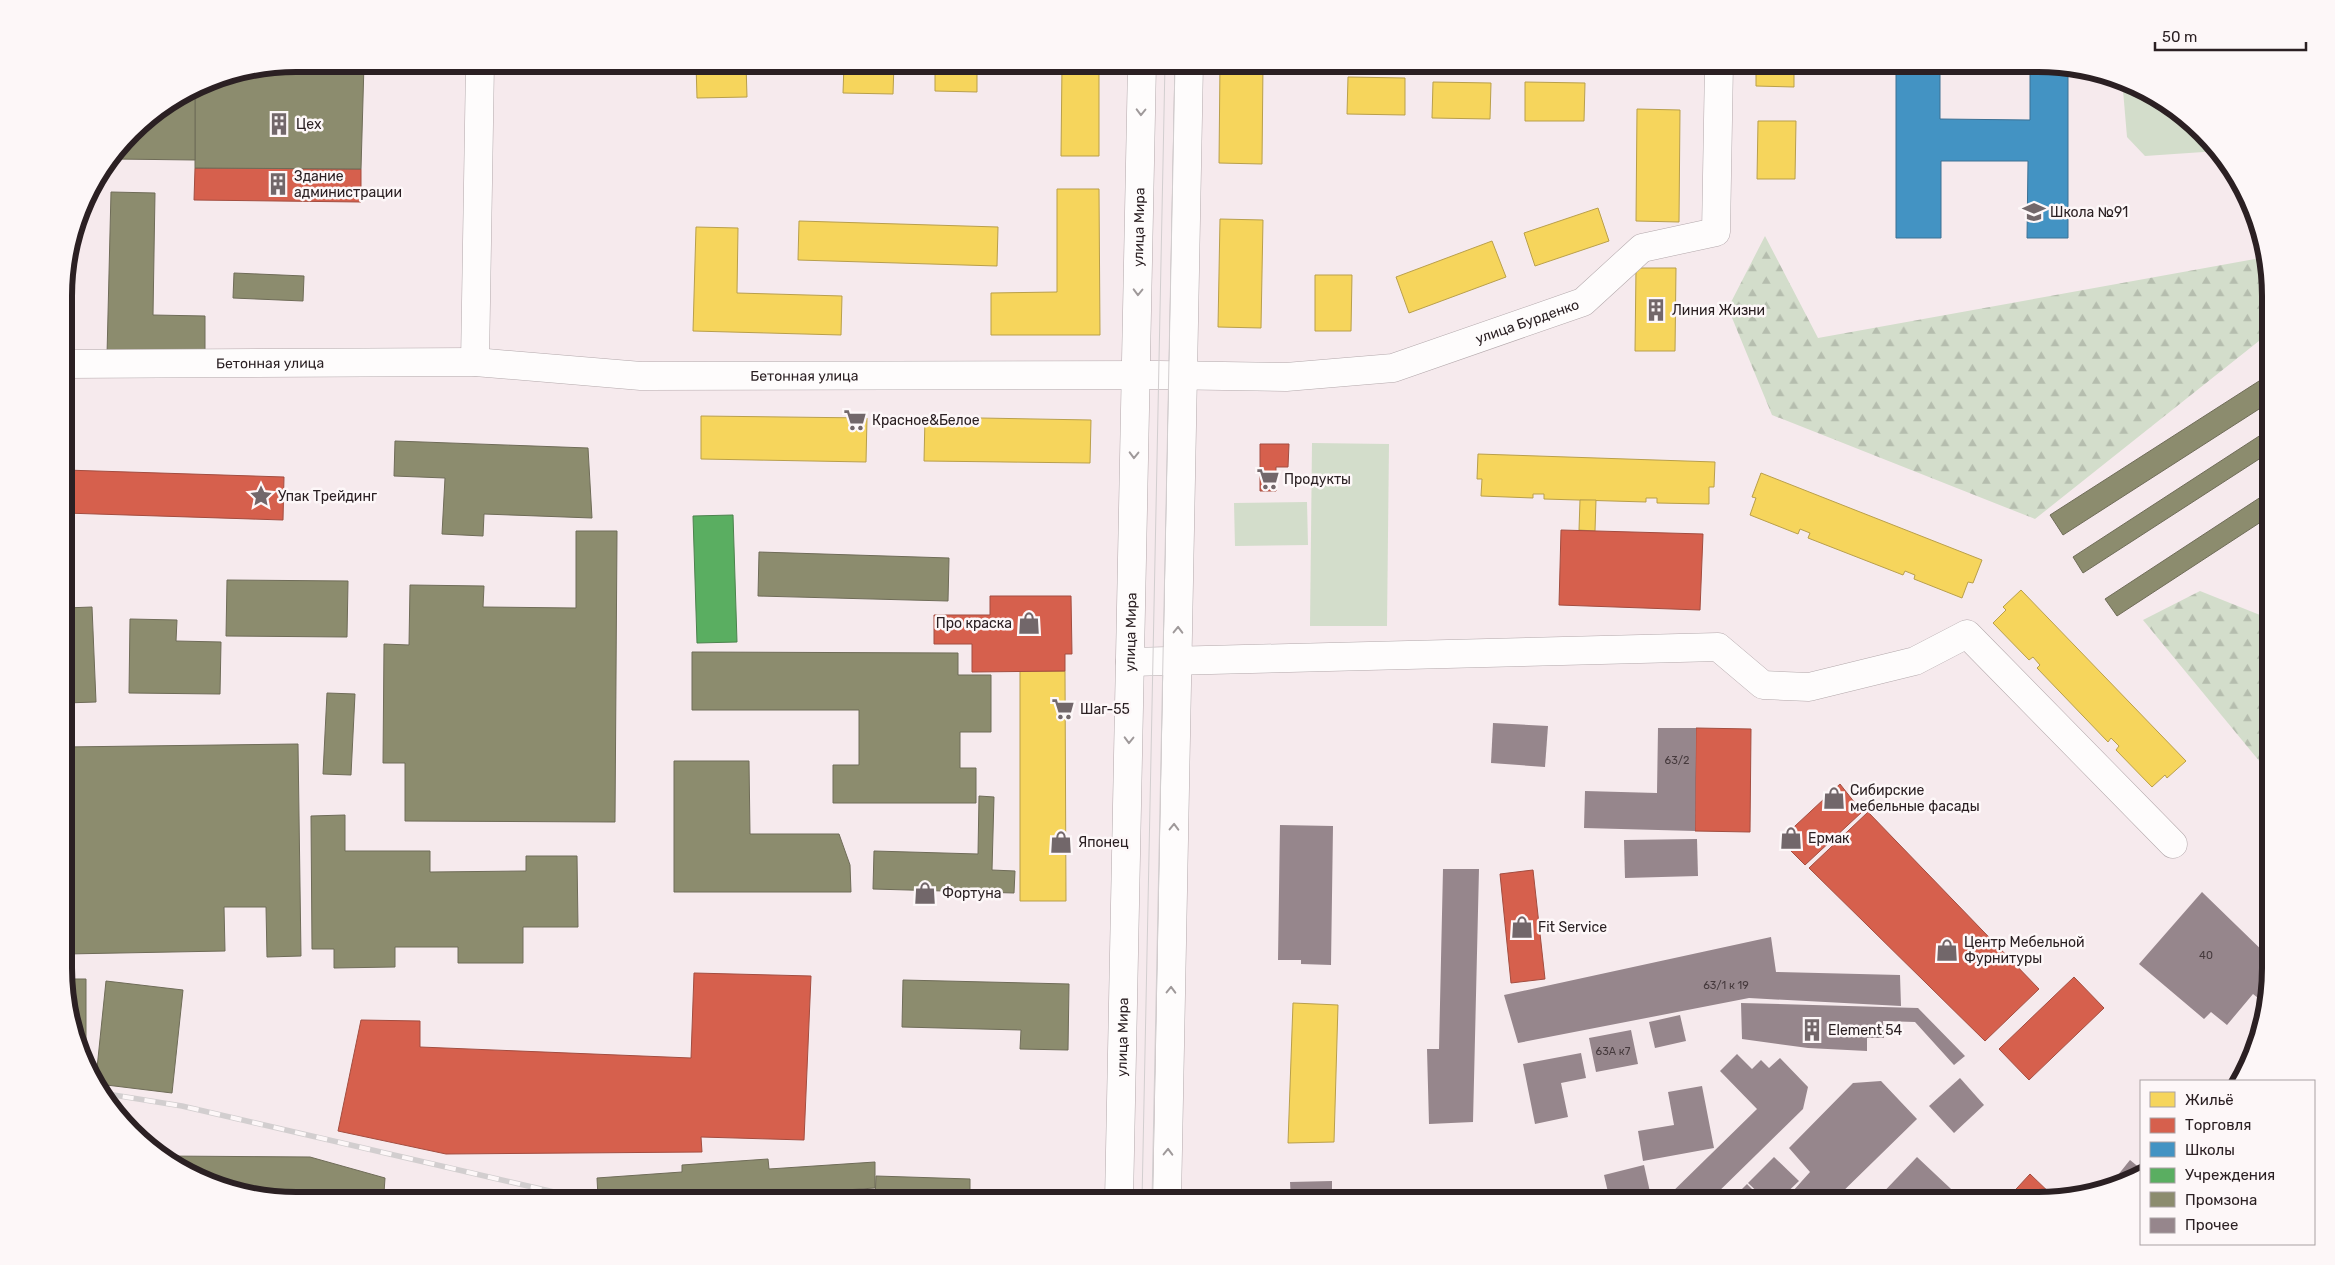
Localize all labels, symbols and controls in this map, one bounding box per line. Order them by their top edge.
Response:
scale bar [2155,20,2306,52]
text: 50 m [2162,28,2197,46]
one-way arrow [1136,109,1146,117]
building icon: Цех [266,111,292,137]
place label: Цех [296,116,322,133]
place label: Здание администрации [294,168,402,201]
building icon: Здание администрации [265,171,291,197]
street label: улица Мира [1129,187,1148,267]
school or university icon: Школа №91 [2021,199,2047,225]
place label: Школа №91 [2050,204,2128,221]
one-way arrow [1132,289,1143,297]
street label: улица Бурденко [1473,296,1581,347]
building icon: Линия Жизни [1643,297,1669,323]
place label: Линия Жизни [1672,302,1765,319]
street label: Бетонная улица [216,354,324,372]
street label: Бетонная улица [750,367,859,384]
supermarket icon: Красное&Белое [842,407,868,433]
place label: Красное&Белое [872,412,980,429]
one-way arrow [1129,451,1140,459]
supermarket icon: Продукты [1255,466,1281,492]
place label: Продукты [1284,471,1351,488]
place icon: Упак Трейдинг [248,483,274,509]
place label: Упак Трейдинг [278,488,377,505]
street label: улица Мира [1121,592,1140,672]
shop icon: Про краска [1016,610,1042,636]
place label: Про краска [936,615,1012,632]
one-way arrow [1173,626,1183,634]
supermarket icon: Шаг-55 [1050,696,1076,722]
place label: Шаг-55 [1080,701,1130,718]
one-way arrow [1123,736,1134,744]
house number: 63/2 [1665,754,1689,767]
place label: Сибирские мебельные фасады [1850,782,1980,815]
shop icon: Сибирские мебельные фасады [1821,785,1847,811]
one-way arrow [1169,823,1179,831]
shop icon: Ермак [1778,825,1804,851]
shop icon: Японец [1048,829,1074,855]
place label: Ермак [1808,830,1850,847]
place label: Японец [1078,834,1129,851]
shop icon: Фортуна [912,880,938,906]
place label: Фортуна [942,885,1001,902]
shop icon: Fit Service [1509,914,1535,940]
place label: Fit Service [1538,919,1607,936]
place label: Центр Мебельной Фурнитуры [1964,934,2085,967]
shop icon: Центр Мебельной Фурнитуры [1934,937,1960,963]
house number: 40 [2199,949,2213,962]
house number: 63/1 к 19 [1703,979,1749,992]
one-way arrow [1166,986,1176,994]
street label: улица Мира [1113,997,1132,1077]
building icon: Element 54 [1799,1017,1825,1043]
place label: Element 54 [1828,1022,1903,1039]
house number: 63А к7 [1596,1045,1631,1058]
legend [2140,1080,2315,1245]
text: Жильё [2185,1091,2234,1109]
text: Торговля [2185,1116,2251,1134]
text: Школы [2185,1141,2235,1159]
one-way arrow [1162,1148,1173,1156]
text: Учреждения [2185,1166,2275,1184]
text: Промзона [2185,1191,2257,1209]
text: Прочее [2185,1216,2238,1234]

